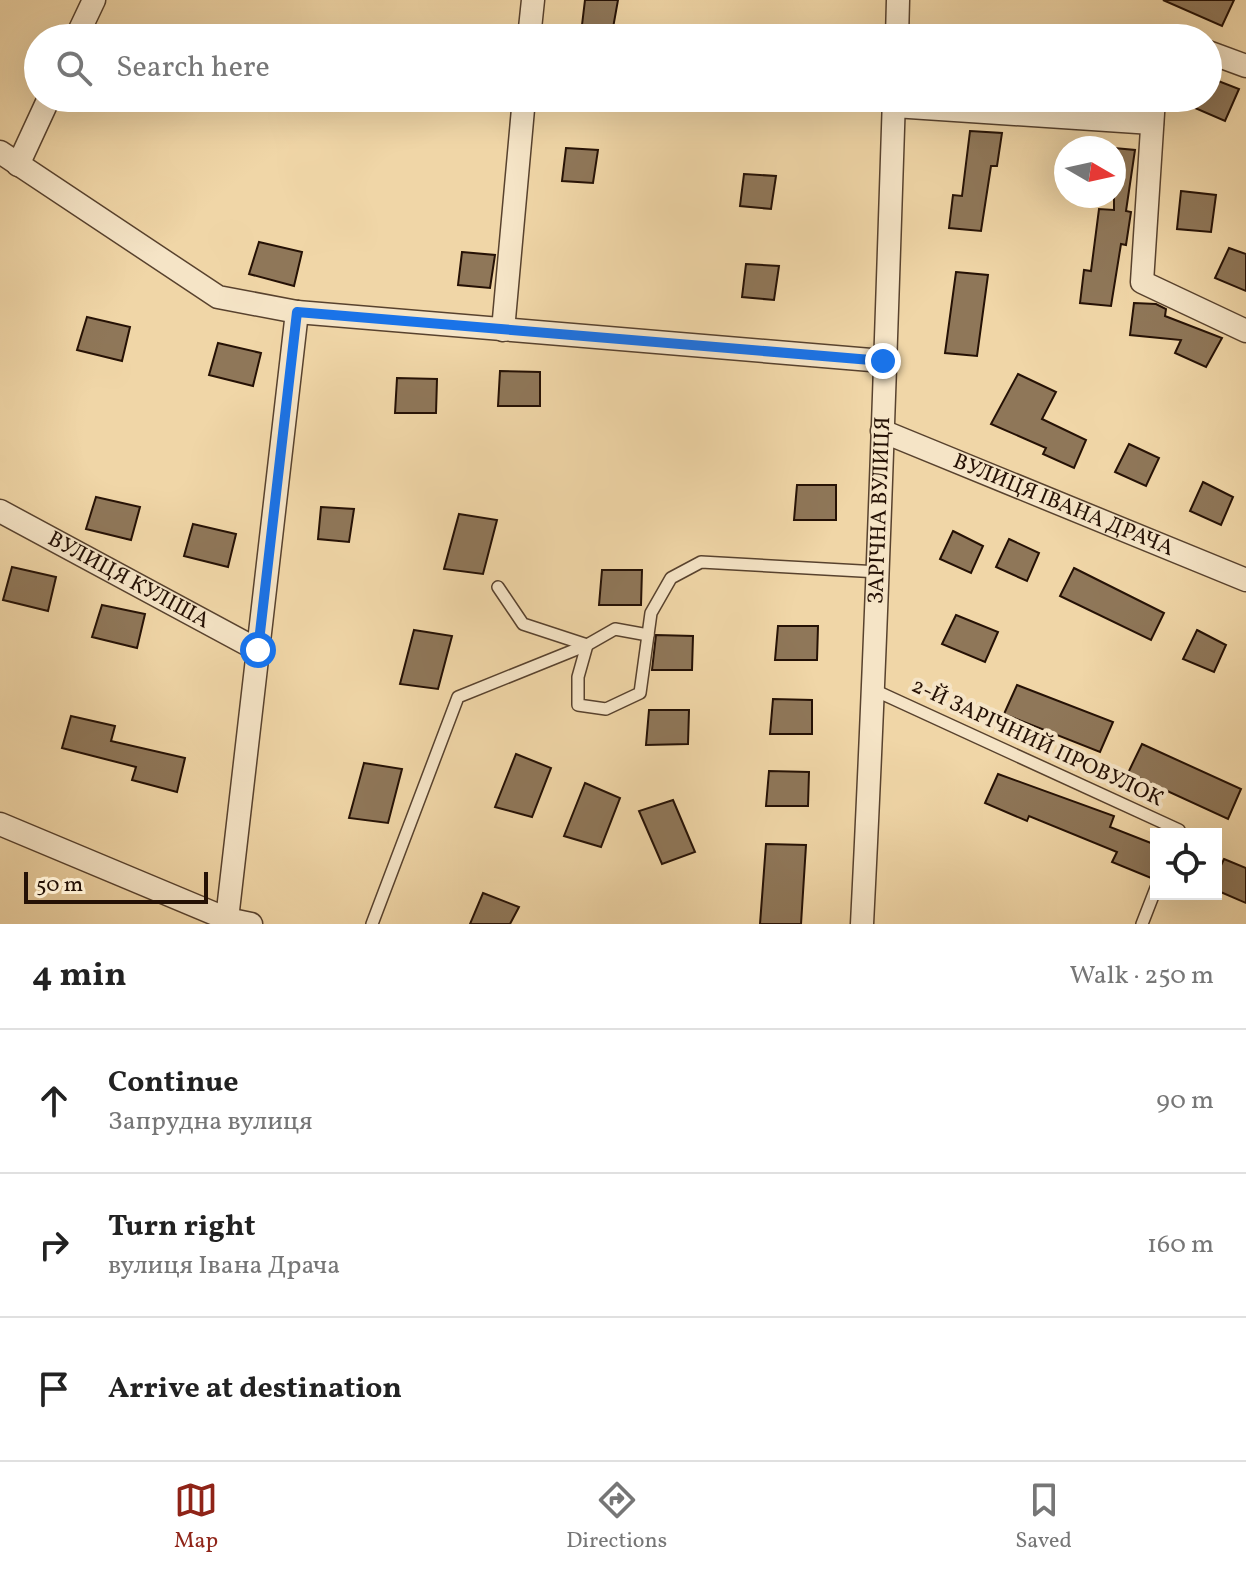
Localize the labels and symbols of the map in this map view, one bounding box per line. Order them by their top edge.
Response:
north arrow [1054,136,1126,208]
route end [865,343,901,379]
street label: ЗАРІЧНА ВУЛИЦЯ [861,416,899,605]
street label: ВУЛИЦЯ ІВАНА ДРАЧА [948,446,1179,564]
street label: ВУЛИЦЯ КУЛІША [42,524,215,637]
route start [240,632,276,668]
street label: 2-Й ЗАРІЧНИЙ ПРОВУЛОК [906,671,1168,815]
scale bar [24,868,208,904]

